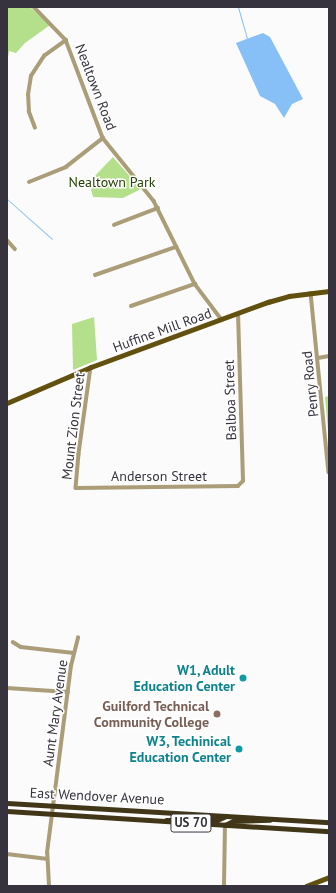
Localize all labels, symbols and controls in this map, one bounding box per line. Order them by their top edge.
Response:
street label: Nealtown Road [72,42,120,132]
park label: Nealtown Park [69,174,155,190]
street label: Huffine Mill Road [110,304,214,356]
street label: Penry Road [298,350,322,418]
street label: Balboa Street [220,359,240,441]
street label: Mount Zion Street [58,371,88,481]
street label: Anderson Street [111,468,207,484]
street label: Aunt Mary Avenue [39,658,71,768]
place label: W1, Adult Education Center [133,662,235,694]
marker: W1, Adult Education Center [238,673,248,683]
place label: Guilford Technical Community College [93,698,209,730]
marker: Guilford Technical Community College [212,709,222,719]
place label: W3, Techinical Education Center [129,733,231,766]
marker: W3, Techinical Education Center [234,744,244,754]
street label: East Wendover Avenue [29,784,165,808]
road number: US 70 [170,812,212,834]

